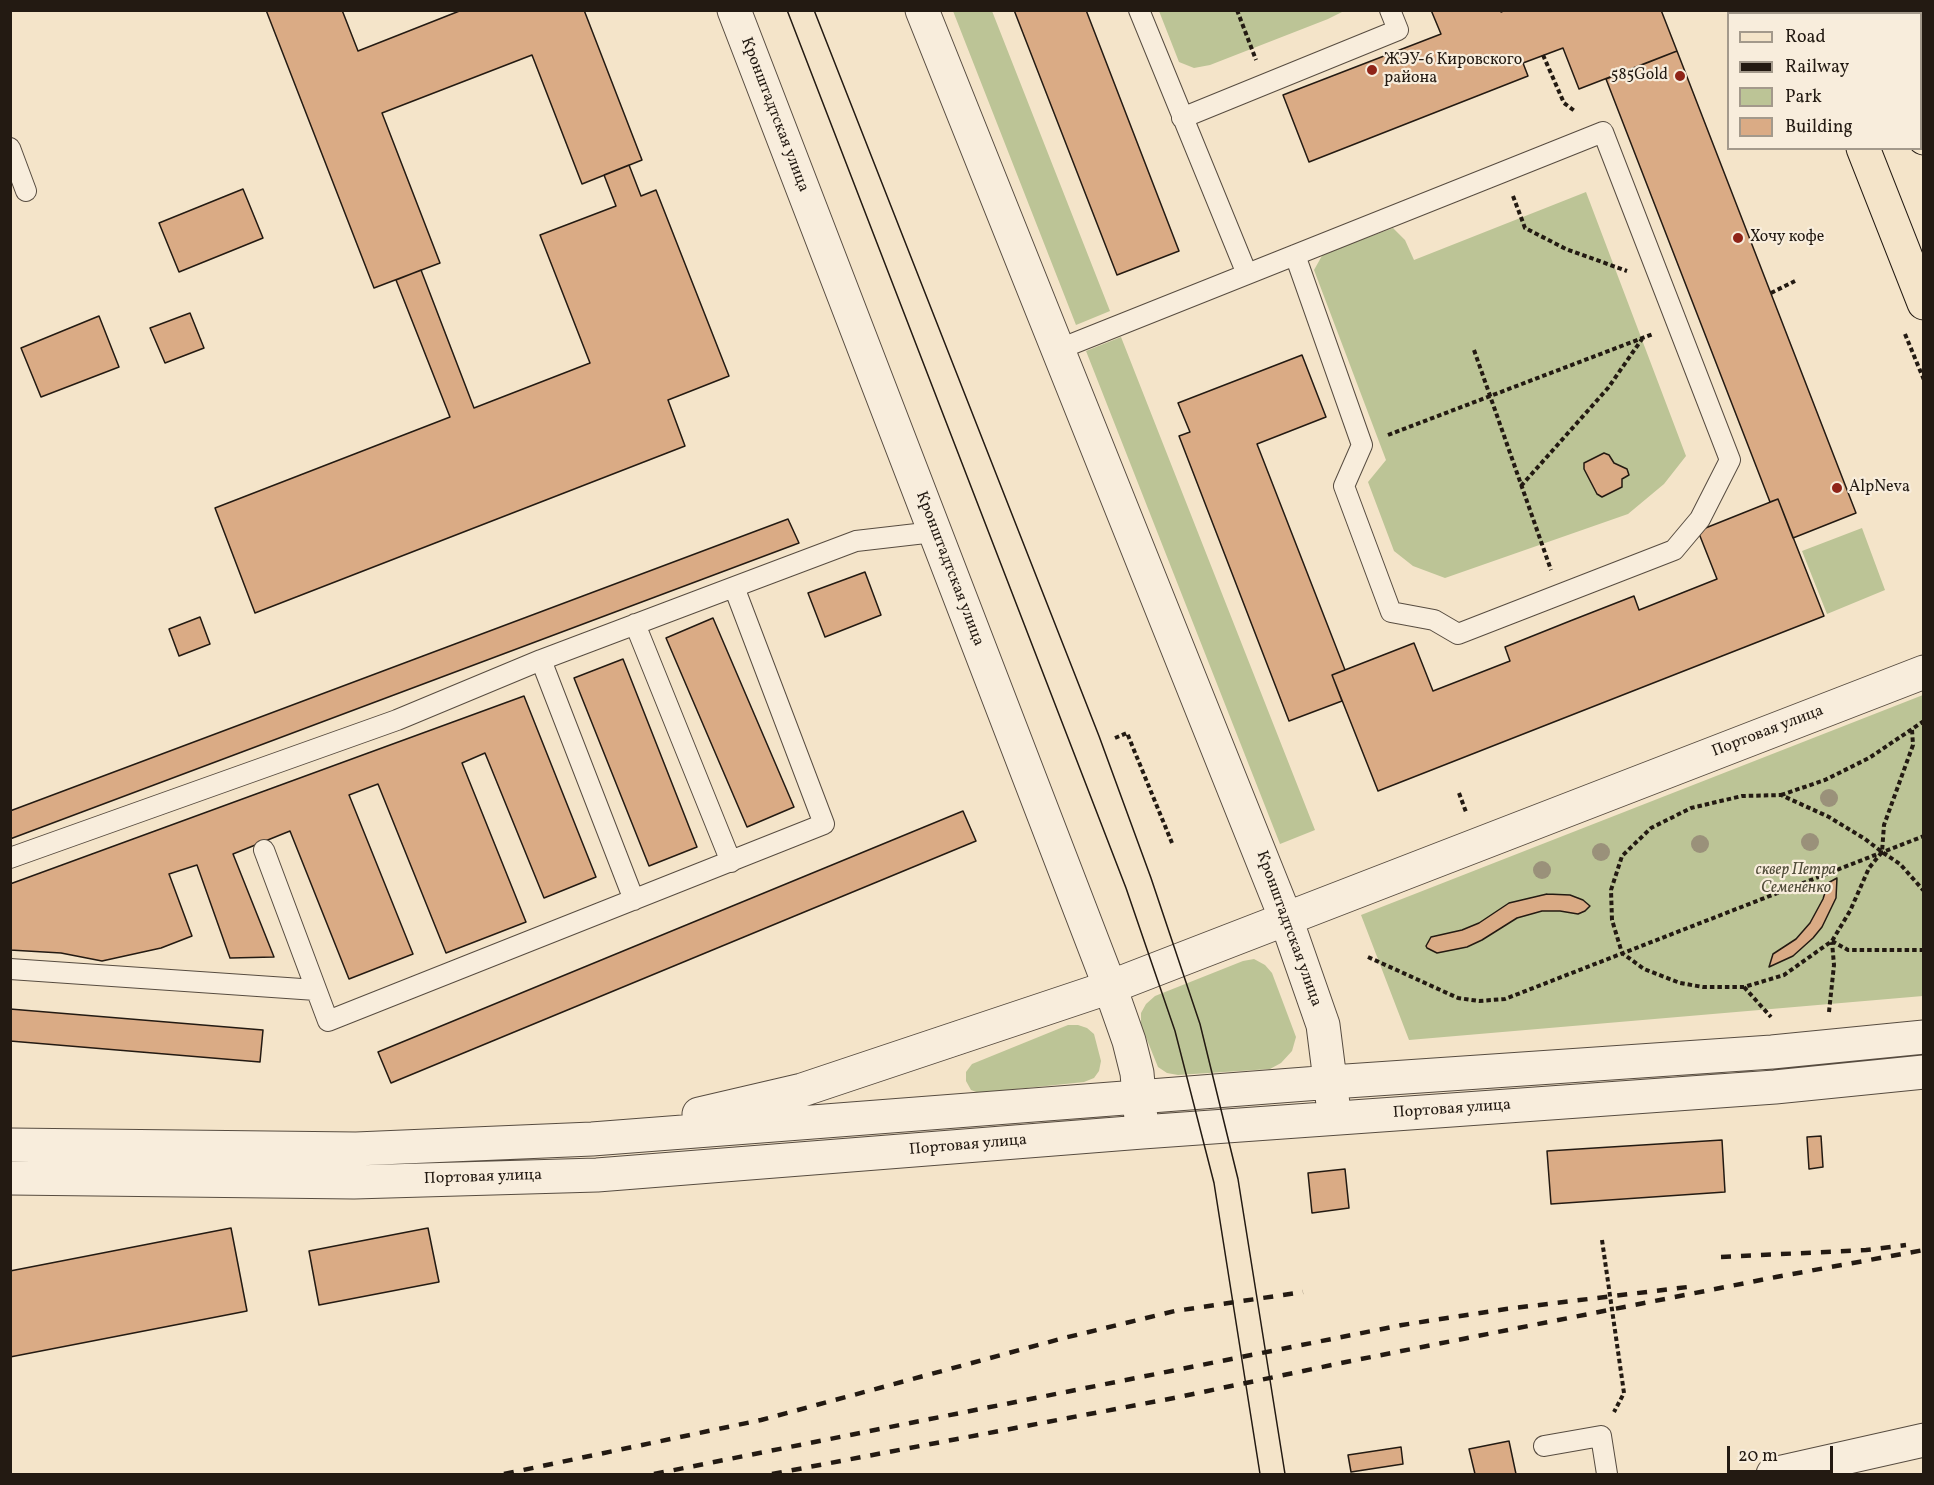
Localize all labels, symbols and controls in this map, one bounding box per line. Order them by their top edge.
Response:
legend [1727,12,1922,150]
text: Road [1785,25,1826,50]
street label: Кронштадтская улица [736,35,812,195]
place label: ЖЭУ-6 Кировского района [1384,51,1522,89]
text: Railway [1785,55,1849,80]
marker: ЖЭУ-6 Кировского района [1365,63,1379,77]
place label: 585Gold [1611,66,1668,86]
marker: 585Gold [1673,69,1687,83]
text: Park [1785,85,1822,110]
text: Building [1785,115,1853,140]
place label: Хочу кофе [1750,228,1824,248]
marker: Хочу кофе [1731,231,1745,245]
place label: AlpNeva [1849,478,1910,498]
marker: AlpNeva [1830,481,1844,495]
street label: Кронштадтская улица [911,489,987,649]
street label: Портовая улица [1709,702,1827,762]
street label: Кронштадтская улица [1251,849,1325,1009]
park label: сквер Петра Семененко [1756,861,1836,899]
street label: Портовая улица [1392,1096,1512,1124]
street label: Портовая улица [908,1131,1028,1161]
street label: Портовая улица [424,1166,542,1190]
scale bar [1730,1434,1836,1472]
text: 20 m [1738,1444,1778,1469]

